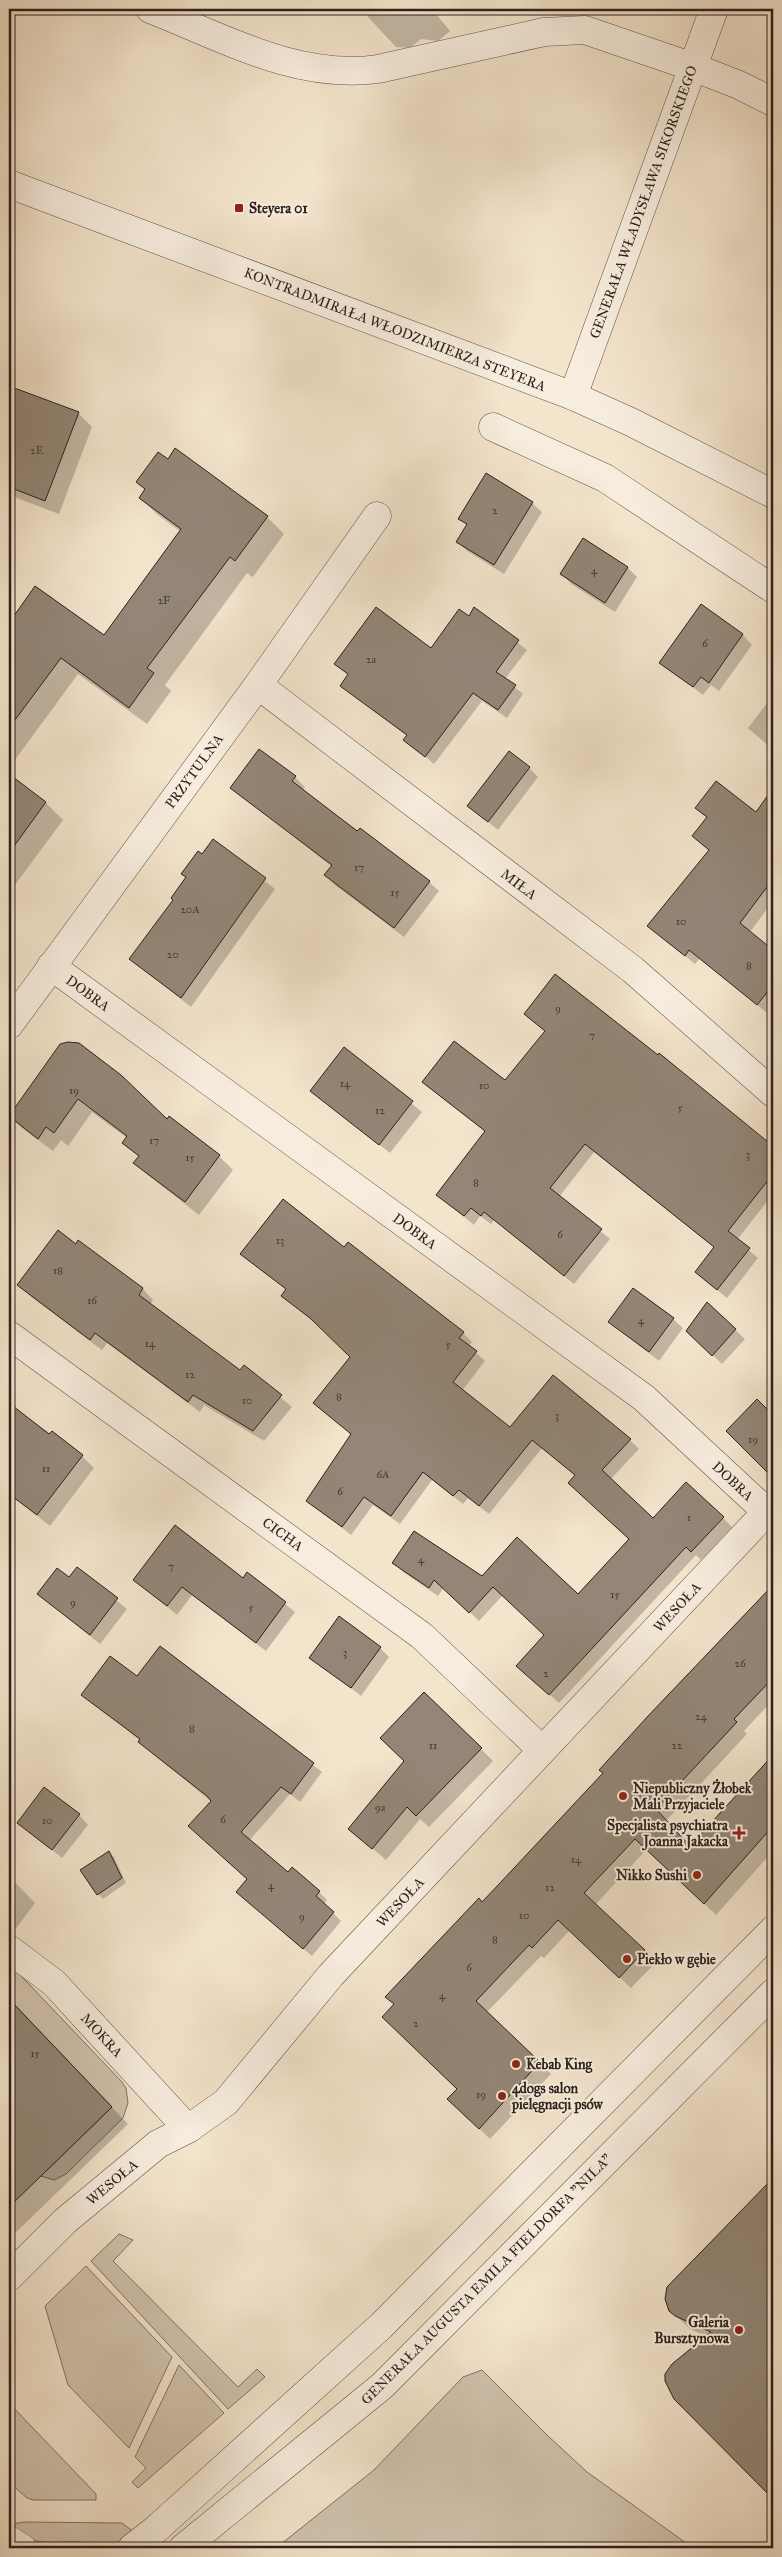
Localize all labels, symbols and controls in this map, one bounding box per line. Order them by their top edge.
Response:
street label: GENERAŁA WŁADYSŁAWA SIKORSKIEGO [586,63,701,341]
place label: Steyera 01 [249,200,308,218]
marker: Steyera 01 [233,202,245,214]
street label: KONTRADMIRAŁA WŁODZIMIERZA STEYERA [242,264,549,395]
house number: 2E [30,444,44,457]
house number: 2 [492,504,498,517]
house number: 4 [591,564,598,577]
house number: 2F [158,594,170,607]
house number: 6 [702,637,708,650]
house number: 2a [366,653,376,666]
street label: PRZYTULNA [162,730,227,812]
house number: 17 [354,861,364,874]
street label: MIŁA [497,865,540,904]
house number: 15 [390,886,400,899]
house number: 20A [180,903,200,916]
house number: 10 [676,915,686,928]
house number: 20 [167,948,179,961]
house number: 8 [746,959,752,972]
street label: DOBRA [62,972,113,1015]
house number: 9 [555,1002,561,1015]
house number: 7 [589,1029,595,1042]
house number: 14 [340,1077,351,1090]
house number: 10 [479,1079,489,1092]
house number: 19 [69,1084,79,1097]
house number: 5 [677,1101,683,1114]
house number: 12 [375,1104,385,1117]
house number: 17 [149,1134,159,1147]
house number: 3 [746,1148,750,1161]
house number: 15 [185,1151,195,1164]
house number: 8 [473,1176,479,1189]
street label: DOBRA [389,1210,440,1253]
house number: 6 [557,1228,563,1241]
house number: 13 [276,1234,284,1247]
house number: 18 [53,1264,63,1277]
house number: 16 [87,1294,97,1307]
house number: 4 [638,1314,645,1327]
house number: 14 [145,1337,156,1350]
house number: 5 [445,1338,451,1351]
house number: 12 [185,1368,195,1381]
house number: 8 [336,1390,342,1403]
house number: 10 [242,1394,252,1407]
house number: 3 [555,1409,559,1422]
house number: 19 [748,1433,758,1446]
street label: DOBRA [709,1458,757,1505]
house number: 11 [42,1462,50,1475]
house number: 6A [376,1468,390,1481]
house number: 6 [337,1485,343,1498]
house number: 1 [687,1511,691,1524]
street label: CICHA [259,1514,307,1555]
house number: 4 [418,1553,425,1566]
house number: 7 [168,1560,174,1573]
street label: WESOŁA [650,1578,705,1636]
house number: 15 [610,1588,620,1601]
house number: 9 [70,1596,76,1609]
house number: 5 [248,1601,254,1614]
house number: 3 [343,1646,347,1659]
house number: 26 [734,1657,746,1670]
house number: 2 [543,1667,549,1680]
house number: 24 [695,1710,708,1723]
house number: 8 [189,1722,195,1735]
house number: 11 [429,1739,437,1752]
house number: 22 [672,1739,683,1752]
place label: Niepubliczny Żłobek Mali Przyjaciele [633,1778,752,1814]
marker: Niepubliczny Żłobek Mali Przyjaciele [617,1790,629,1802]
house number: 9a [375,1801,386,1814]
house number: 6 [220,1813,226,1826]
house number: 10 [42,1814,52,1827]
place label: Specjalista psychiatra Joanna Jakacka [607,1817,729,1851]
marker: Specjalista psychiatra Joanna Jakacka [732,1826,746,1840]
house number: 14 [571,1853,582,1866]
place label: Nikko Sushi [616,1867,687,1884]
marker: Nikko Sushi [691,1869,703,1881]
street label: WESOŁA [373,1873,428,1931]
house number: 4 [268,1879,275,1892]
house number: 12 [545,1881,555,1894]
house number: 10 [519,1909,529,1922]
house number: 9 [299,1910,305,1923]
house number: 8 [492,1933,498,1946]
place label: Piekło w gębie [637,1951,716,1969]
marker: Piekło w gębie [621,1953,633,1965]
house number: 6 [466,1961,472,1974]
house number: 4 [439,1989,446,2002]
street label: MOKRA [77,2010,127,2061]
house number: 2 [413,2017,419,2030]
house number: 15 [30,2047,40,2060]
place label: Kebab King [526,2056,592,2074]
marker: Kebab King [510,2058,522,2070]
place label: 4dogs salon pielęgnacji psów [511,2080,604,2114]
house number: 19 [476,2088,486,2101]
marker: 4dogs salon pielęgnacji psów [496,2090,508,2102]
street label: GENERAŁA AUGUSTA EMILA FIELDORFA "NILA" [357,2150,616,2408]
street label: WESOŁA [83,2156,142,2209]
place label: Galeria Bursztynowa [654,2314,730,2348]
marker: Galeria Bursztynowa [733,2324,745,2336]

